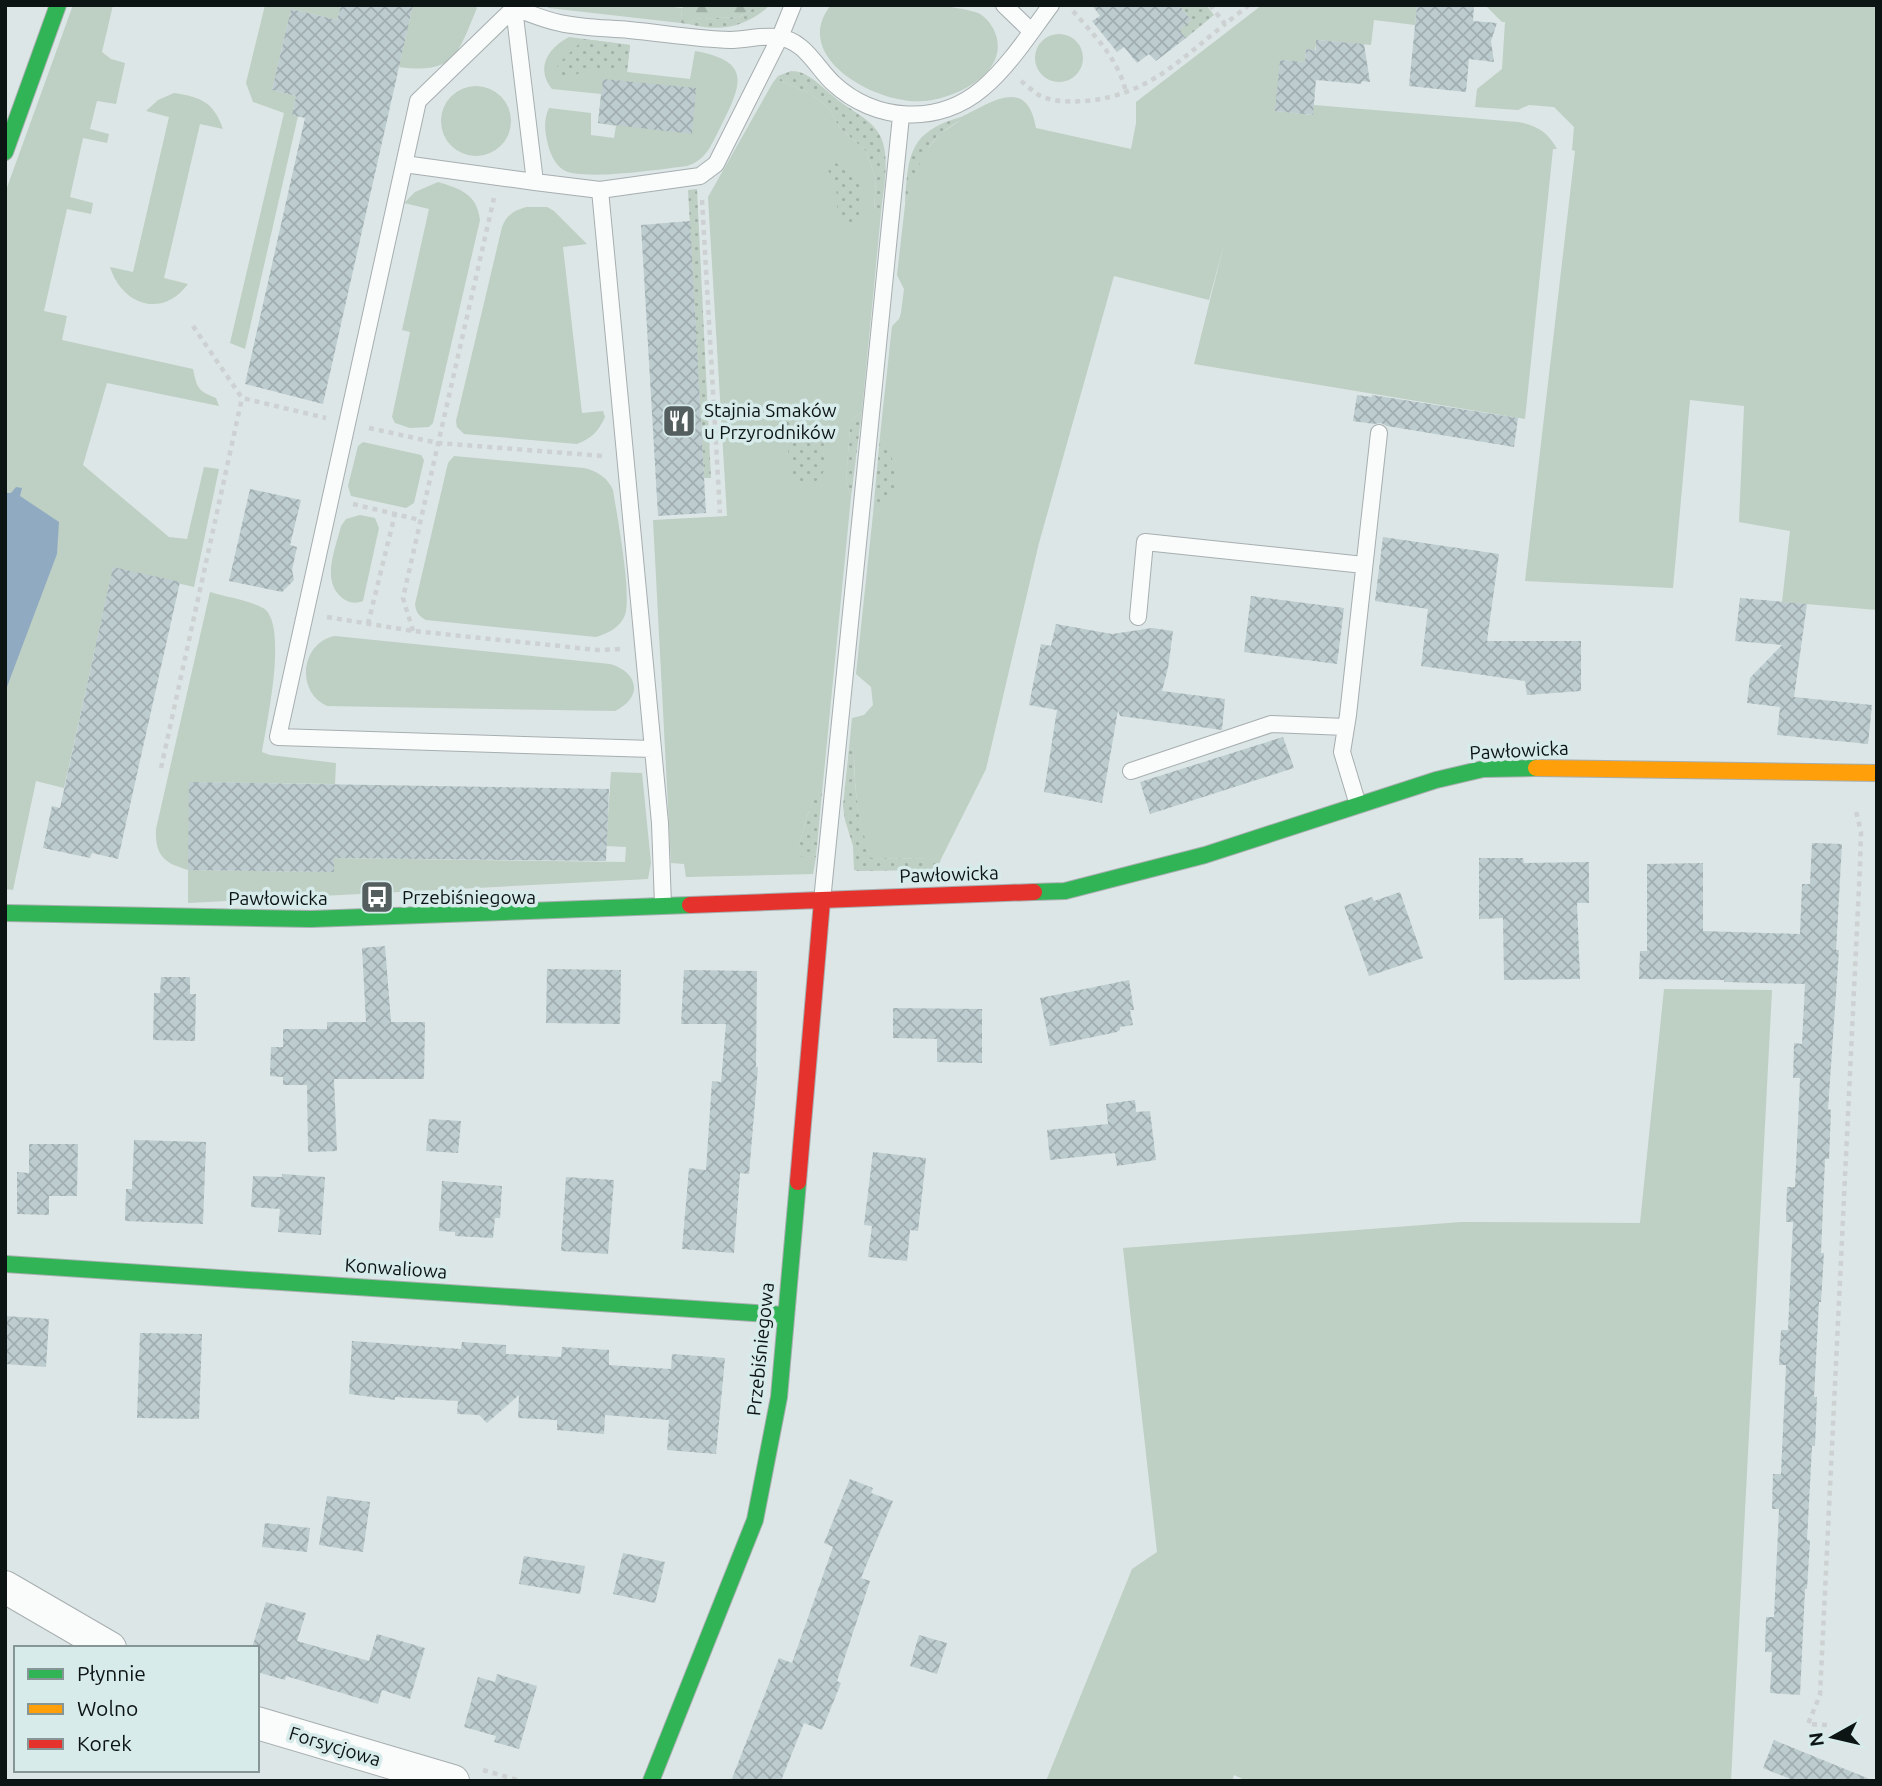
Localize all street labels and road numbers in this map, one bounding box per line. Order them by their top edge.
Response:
street label: Pawłowicka [1469,736,1569,764]
street label: Pawłowicka [899,861,999,887]
street label: Pawłowicka [228,887,328,909]
street label: Konwaliowa [344,1253,448,1283]
street label: Przebiśniegowa [742,1281,778,1417]
street label: Forsycjowa [287,1722,383,1770]

